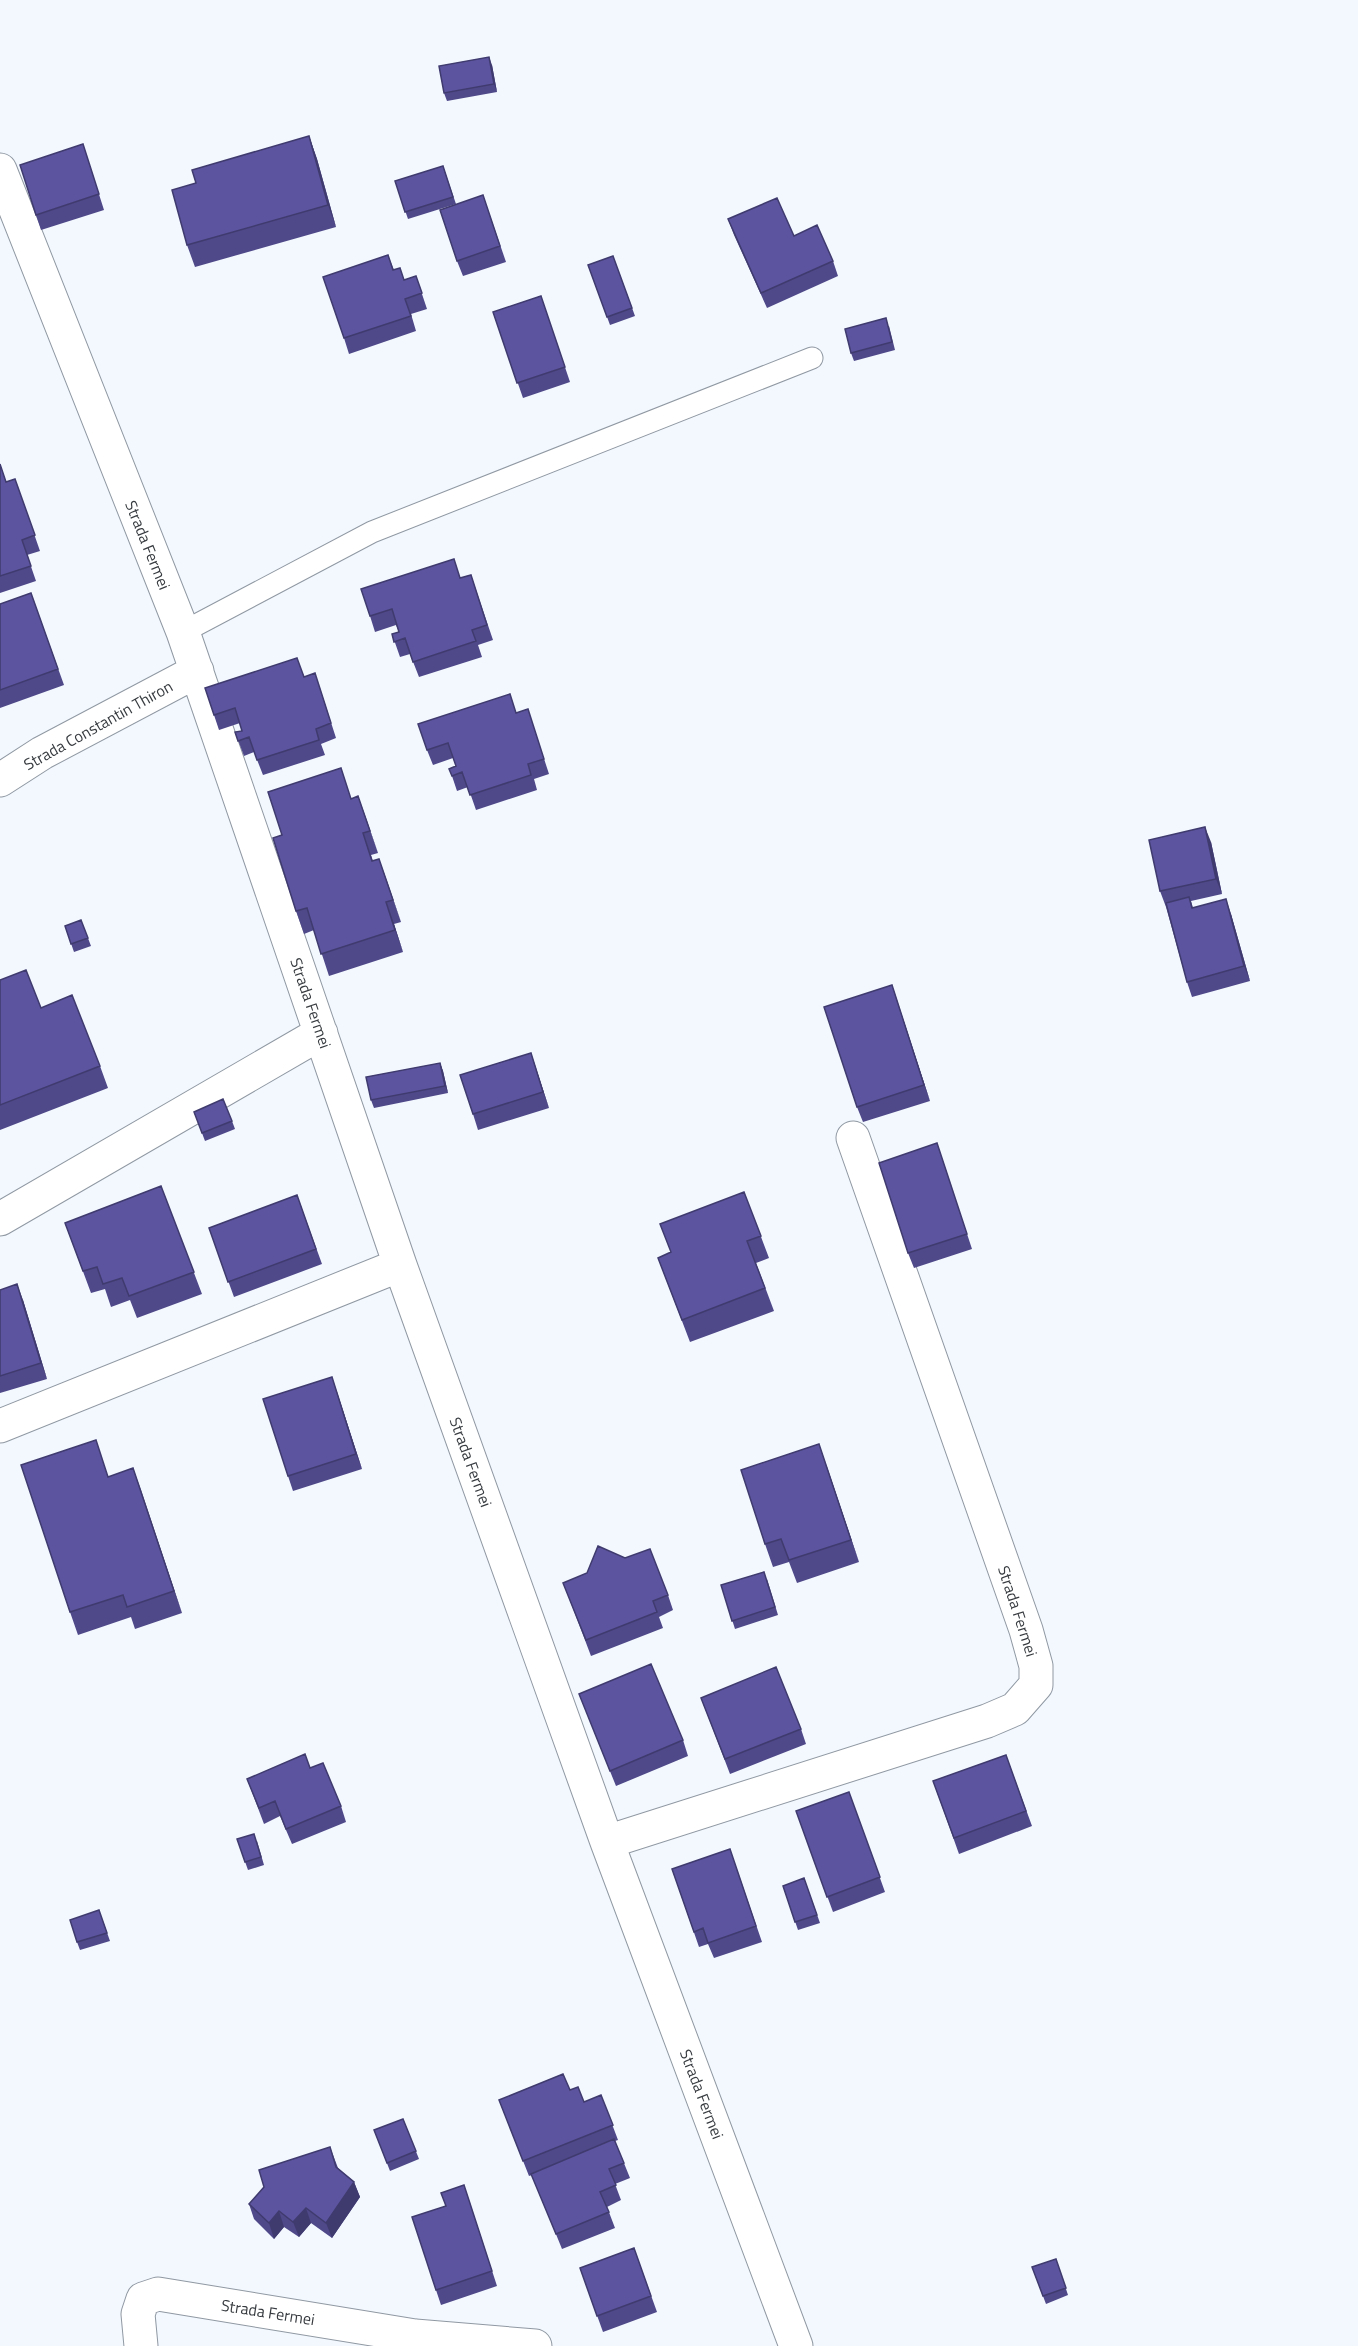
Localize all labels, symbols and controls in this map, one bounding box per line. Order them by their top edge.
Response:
street label: Strada Fermei [119,497,177,593]
street label: Strada Constantin Thiron [19,674,177,776]
street label: Strada Fermei [284,954,338,1052]
street label: Strada Fermei [444,1414,498,1510]
street label: Strada Fermei [992,1562,1044,1660]
street label: Strada Fermei [674,2046,730,2142]
street label: Strada Fermei [220,2293,316,2331]

